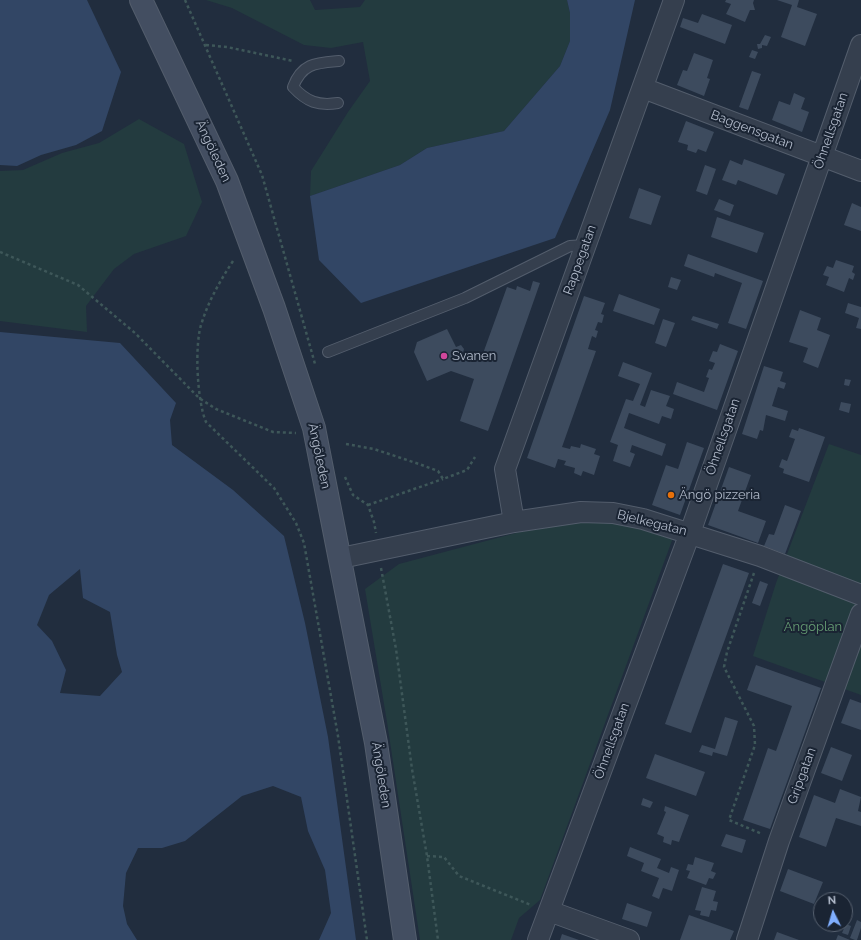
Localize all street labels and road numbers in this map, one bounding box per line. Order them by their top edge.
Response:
street label: Öhnellsgatan [811,91,851,171]
street label: Baggensgatan [708,107,796,153]
street label: Ängöleden [192,118,234,184]
street label: Rappegatan [560,223,600,297]
street label: Öhnellsgatan [703,397,743,477]
street label: Ängöleden [304,422,334,490]
street label: Bjelkegatan [616,507,688,539]
street label: Öhnellsgatan [591,701,633,781]
street label: Ängöleden [368,741,394,809]
street label: Gripgatan [785,746,819,806]

